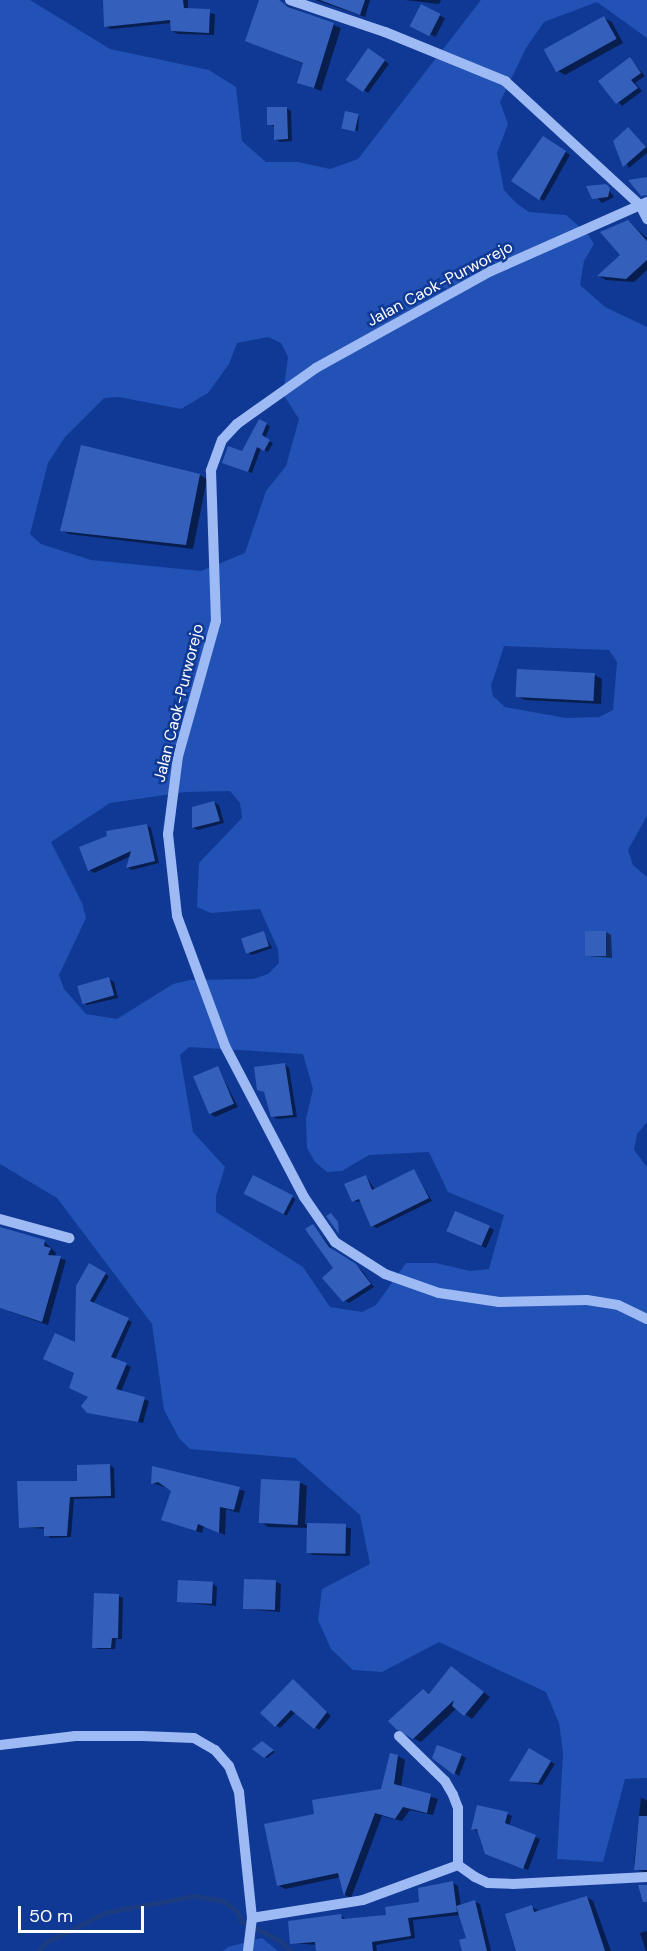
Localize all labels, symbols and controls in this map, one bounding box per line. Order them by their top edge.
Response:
street label: Jalan Caok-Purworejo [364,237,516,331]
street label: Jalan Caok-Purworejo [150,622,208,784]
scale bar [21,1894,147,1932]
text: 50 m [29,1904,73,1928]

